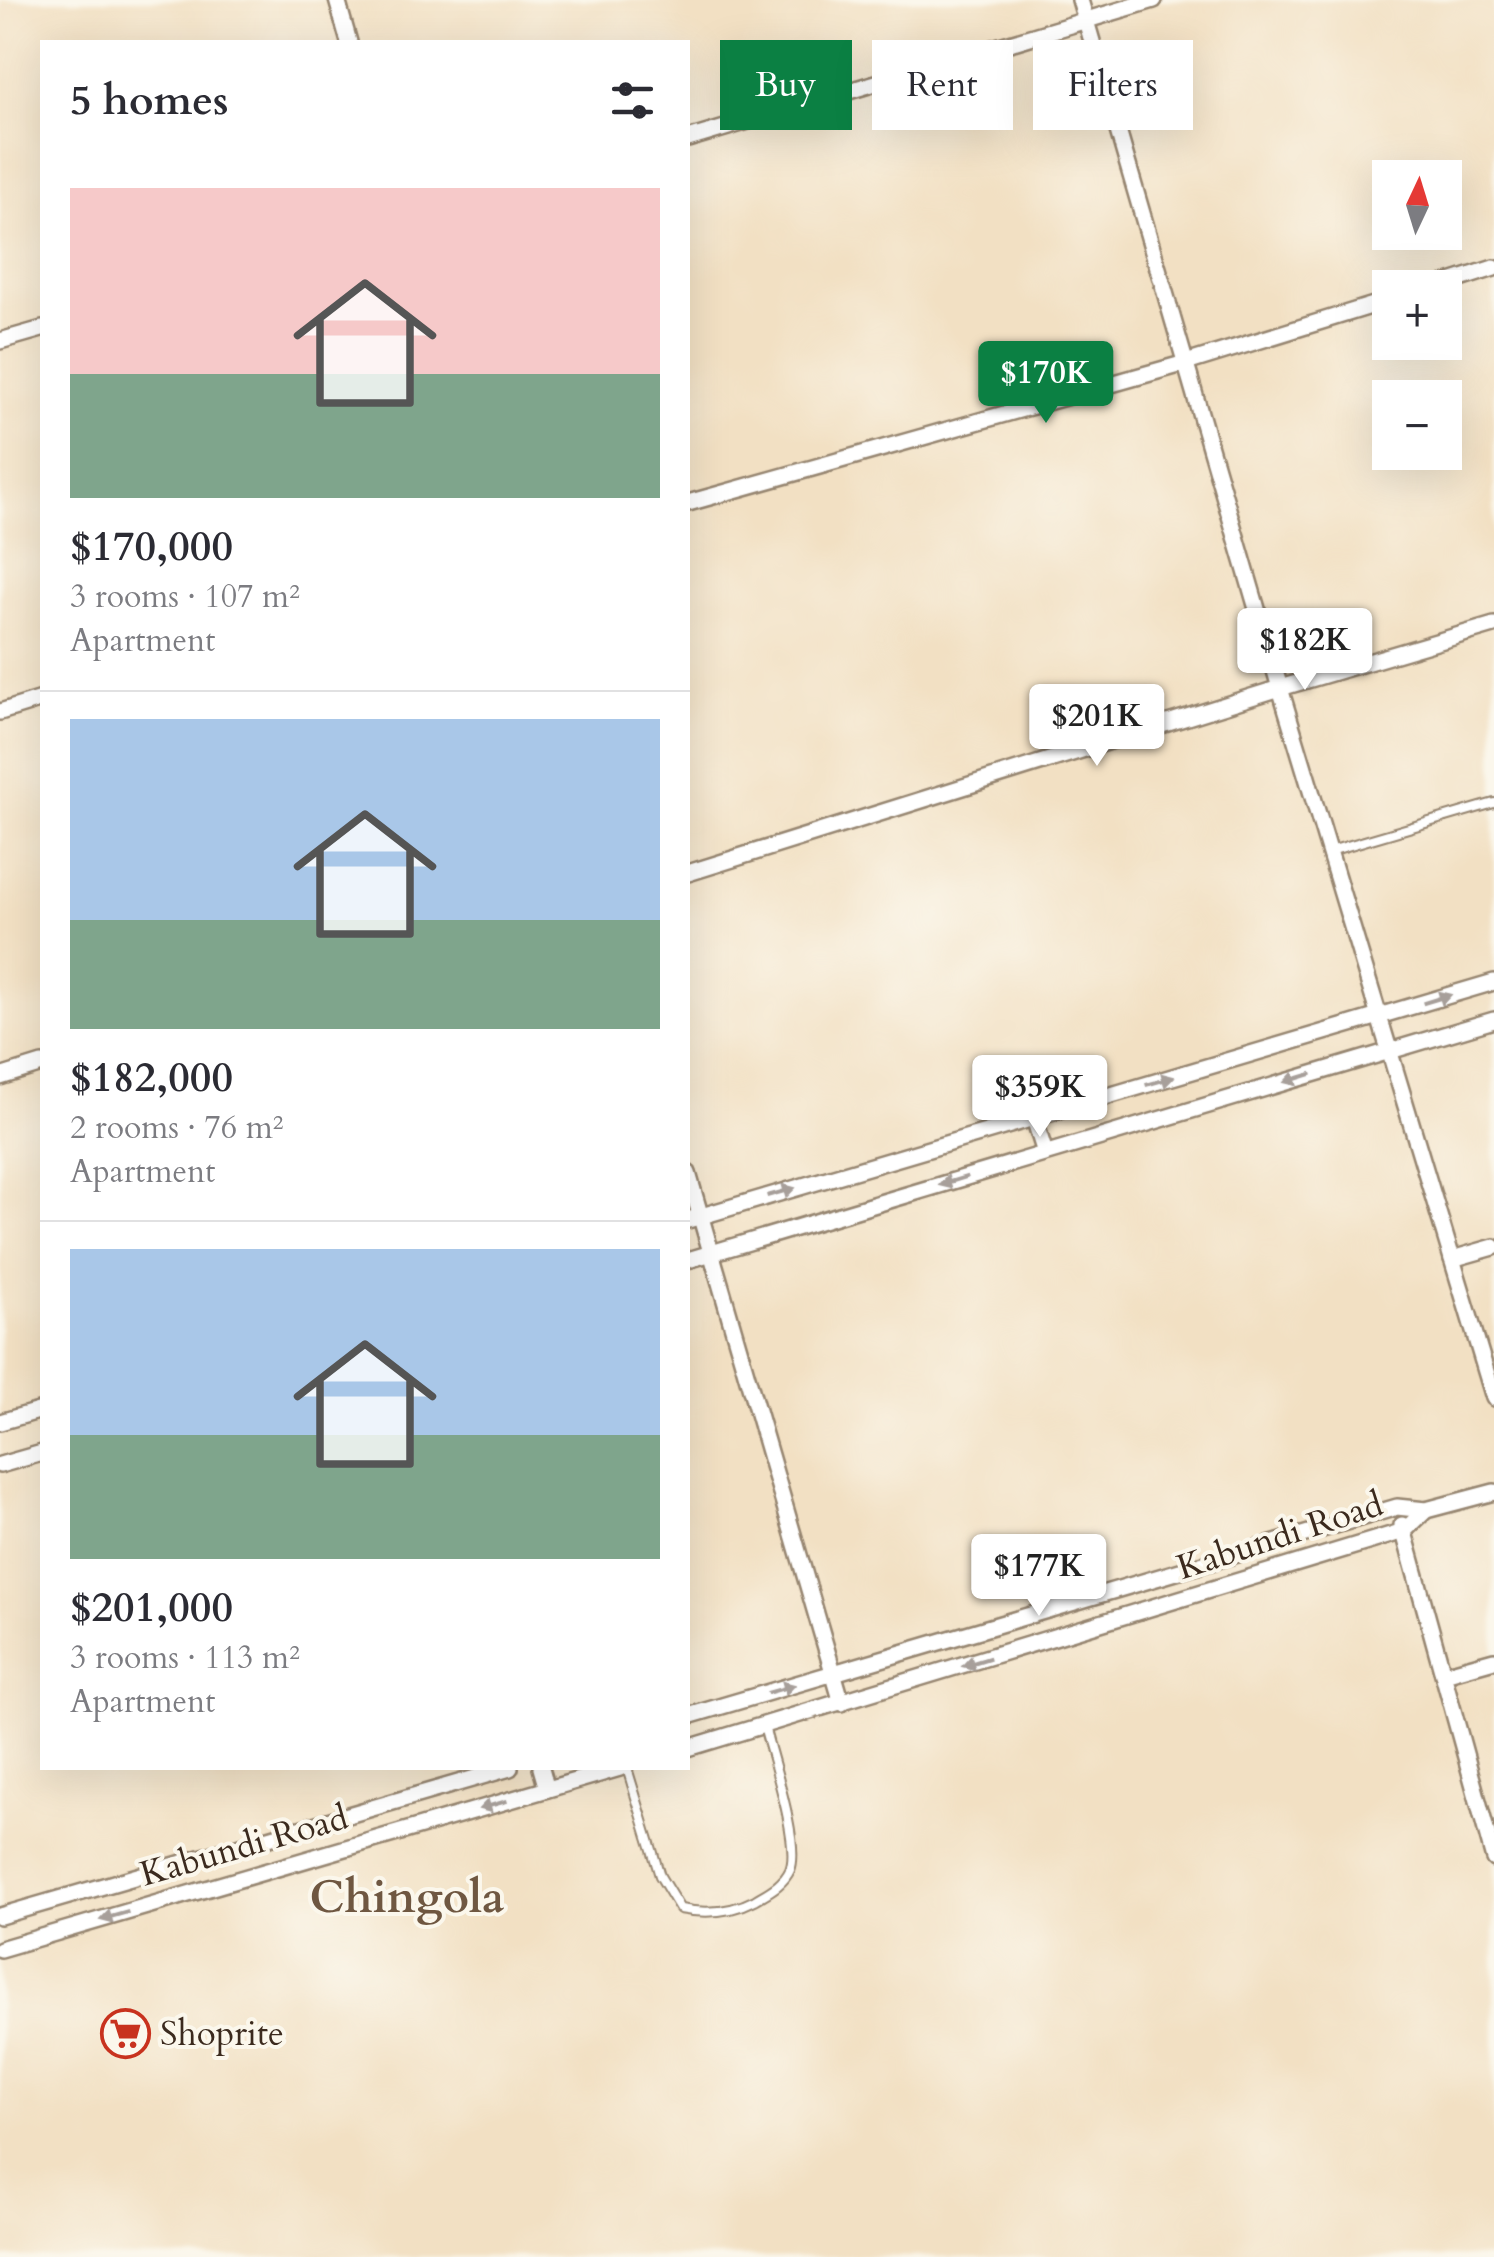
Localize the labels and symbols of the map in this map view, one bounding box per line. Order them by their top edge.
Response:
north arrow [1372,160,1462,250]
pin: $170K [976,341,1116,426]
pin: $182K [1235,608,1375,693]
pin: $201K [1027,684,1167,769]
one-way arrow [1422,991,1453,1006]
pin: $359K [970,1055,1110,1140]
one-way arrow [1282,1071,1312,1086]
one-way arrow [1145,1073,1176,1088]
one-way arrow [937,1174,967,1189]
one-way arrow [766,1184,797,1199]
street label: Kabundi Road [1171,1480,1389,1592]
pin: $177K [969,1534,1109,1619]
one-way arrow [960,1655,990,1670]
one-way arrow [766,1681,797,1696]
street label: Kabundi Road [135,1793,354,1899]
one-way arrow [477,1798,507,1813]
district label: Chingola [310,1867,504,1928]
one-way arrow [98,1909,128,1924]
supermarket icon: Shoprite [99,2008,151,2060]
place label: Shoprite [160,2010,284,2058]

